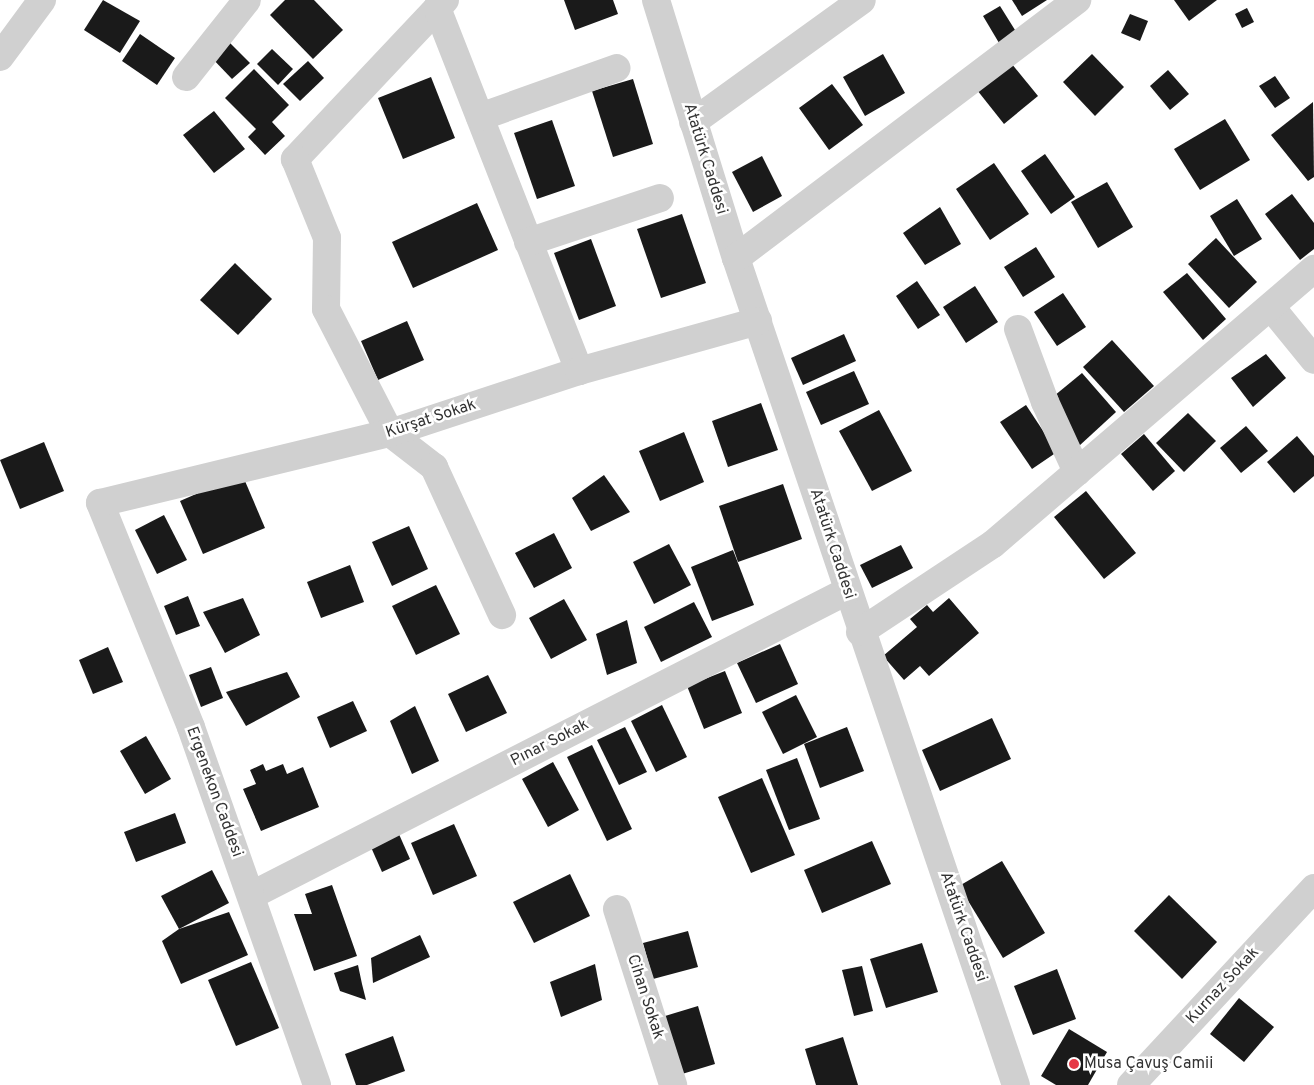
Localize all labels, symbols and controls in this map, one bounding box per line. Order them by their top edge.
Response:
street label: Atatürk Caddesi [679,101,731,217]
street label: Kürşat Sokak [383,395,479,443]
street label: Atatürk Caddesi [805,486,859,602]
street label: Pınar Sokak [508,715,592,771]
street label: Ergenekon Caddesi [181,724,247,860]
street label: Atatürk Caddesi [935,869,991,985]
street label: Kurnaz Sokak [1182,943,1264,1029]
street label: Cihan Sokak [622,952,668,1042]
place label: Musa Çavuş Camii [1084,1054,1213,1074]
marker: Musa Çavuş Camii [1068,1058,1080,1070]

